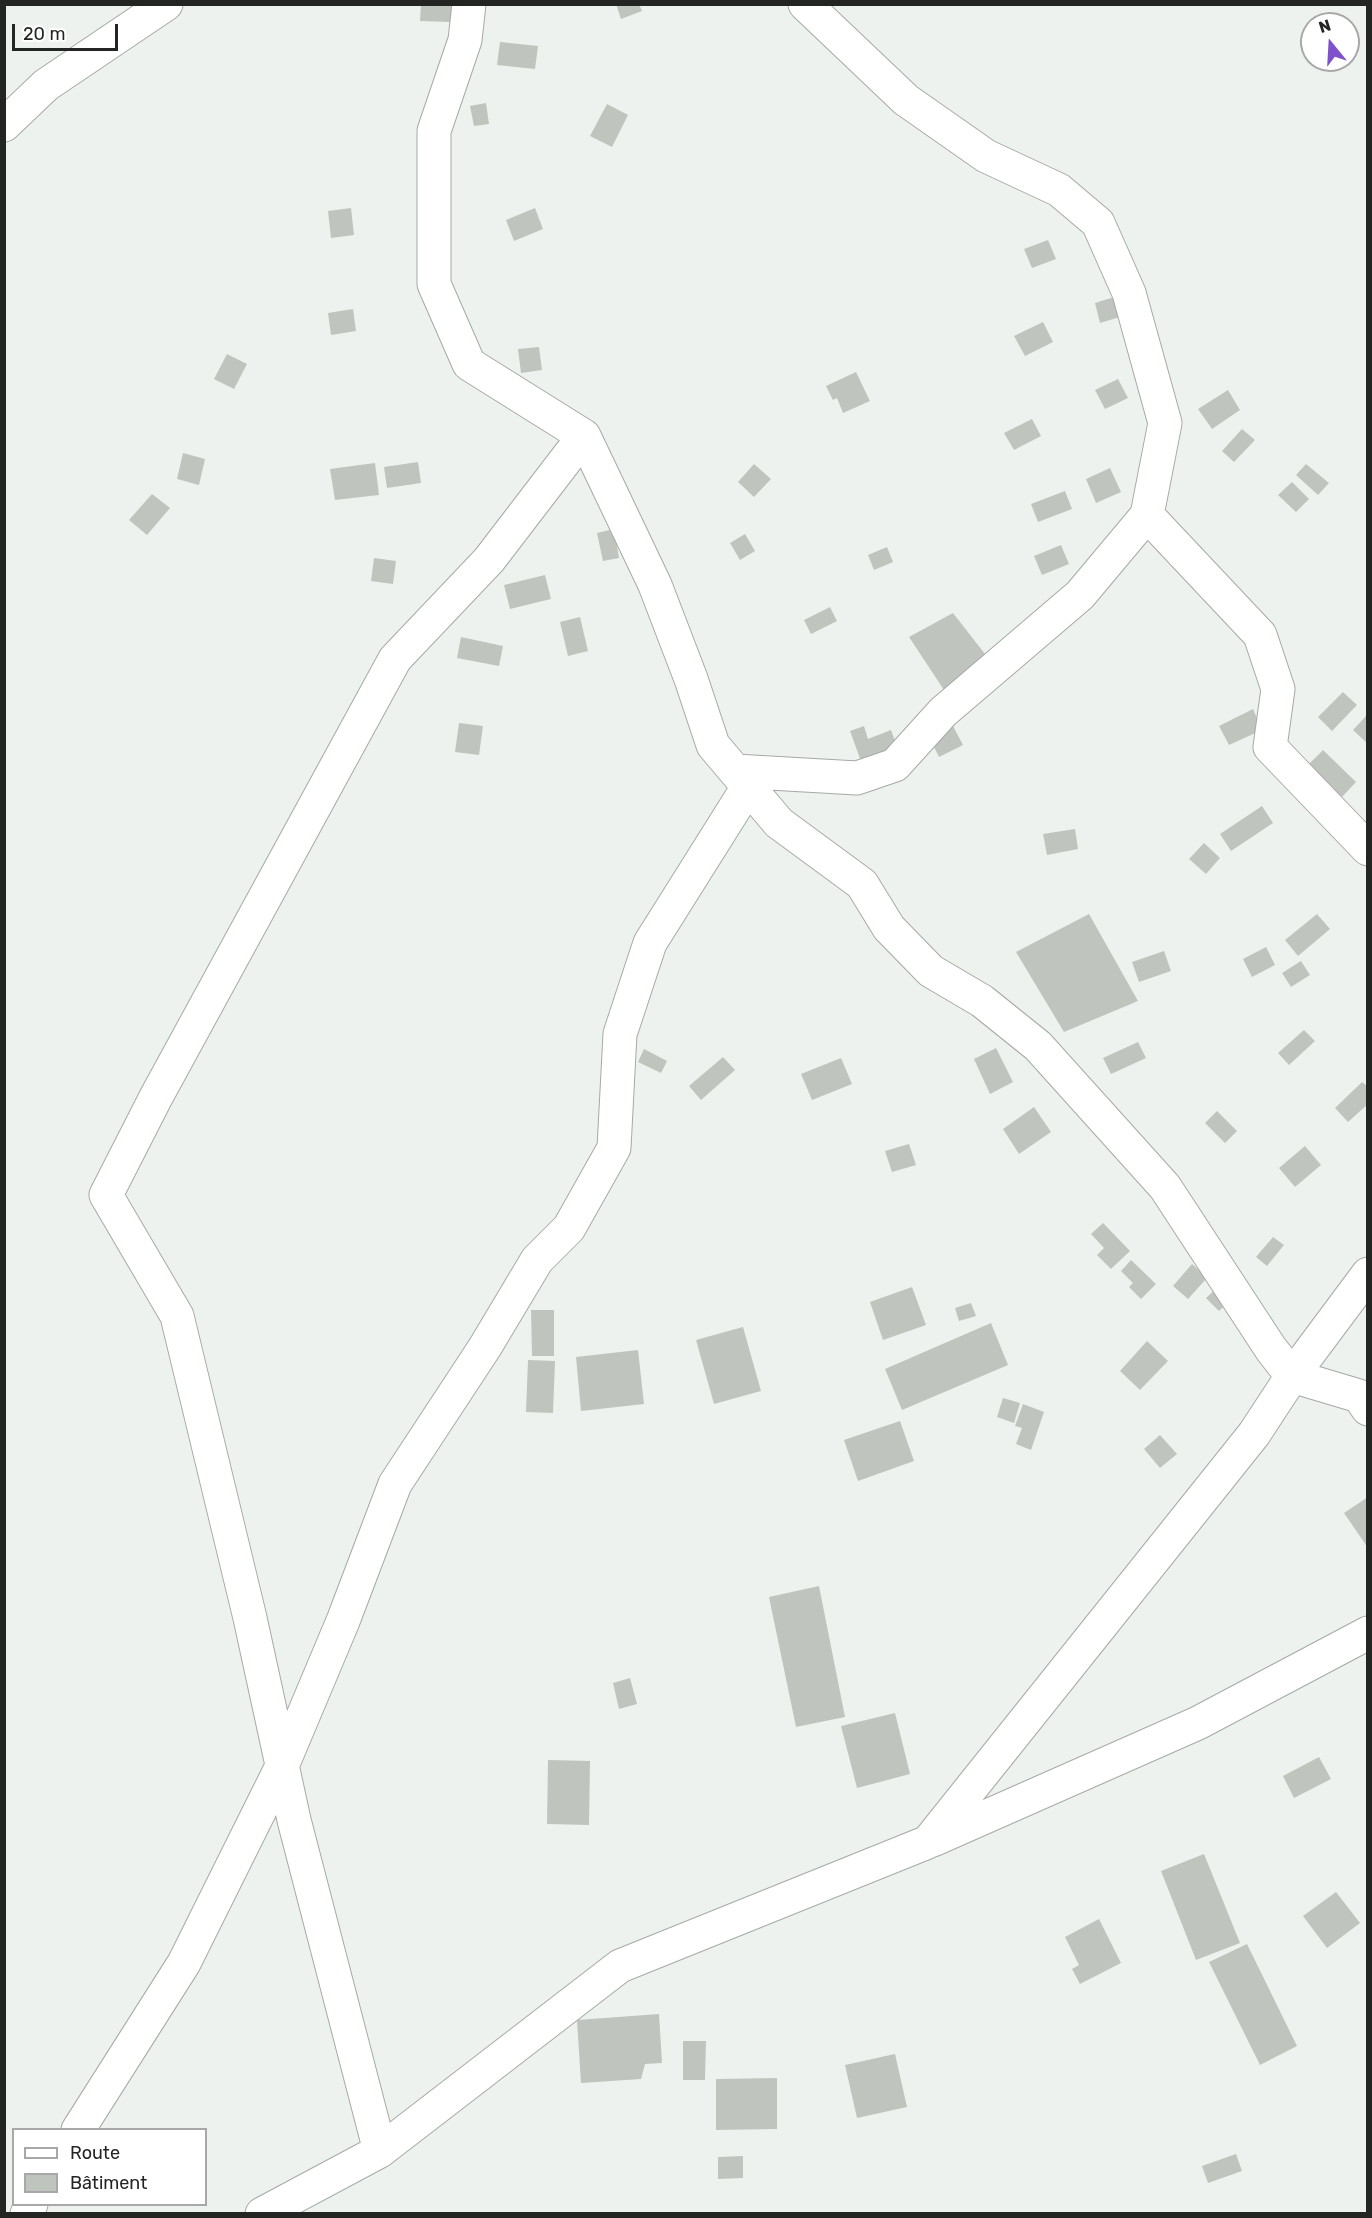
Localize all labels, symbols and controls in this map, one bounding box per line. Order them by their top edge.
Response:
scale bar [15,12,122,50]
north arrow [1300,12,1360,72]
text: N [1316,15,1333,37]
text: 20 m [23,23,65,45]
legend [12,2128,207,2206]
text: Route [70,2142,120,2164]
text: Bâtiment [70,2172,147,2194]

